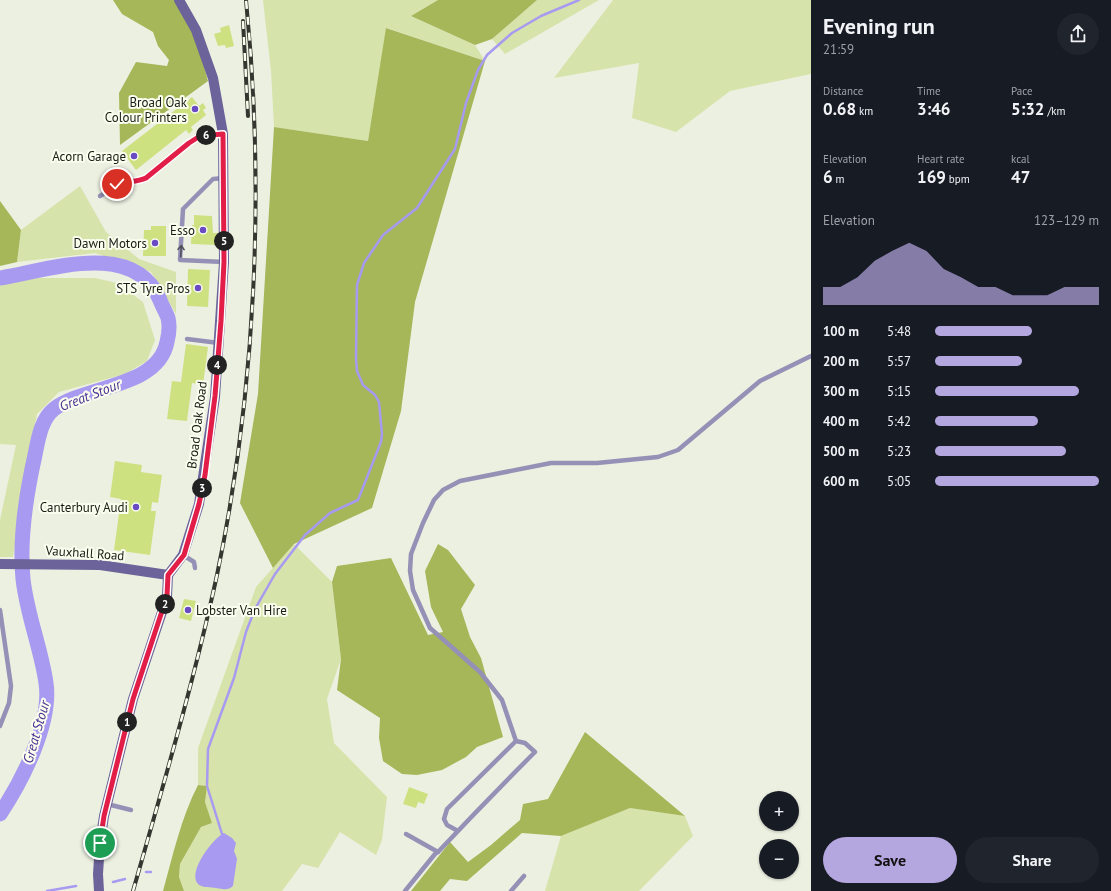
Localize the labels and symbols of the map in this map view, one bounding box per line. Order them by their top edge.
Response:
place label: Broad Oak Colour Printers [105,94,188,126]
marker: Broad Oak Colour Printers [190,104,200,114]
pin: 6 [196,125,216,145]
place label: Acorn Garage [52,148,126,165]
marker: Acorn Garage [129,151,139,161]
pin [100,167,134,201]
place label: Esso [170,222,195,239]
marker: Esso [198,225,208,235]
pin: 5 [214,231,234,251]
place label: Dawn Motors [74,235,147,252]
marker: Dawn Motors [150,238,160,248]
one-way arrow [177,245,184,258]
place label: STS Tyre Pros [116,280,190,297]
marker: STS Tyre Pros [193,283,203,293]
pin: 4 [207,355,227,375]
water label: Great Stour [57,375,125,415]
street label: Broad Oak Road [183,380,211,470]
pin: 3 [192,478,212,498]
place label: Canterbury Audi [40,499,128,516]
marker: Canterbury Audi [131,502,141,512]
street label: Vauxhall Road [44,542,125,564]
pin: 2 [155,594,175,614]
place label: Lobster Van Hire [196,602,287,619]
marker: Lobster Van Hire [183,605,193,615]
water label: Great Stour [18,697,54,765]
pin: 1 [117,712,137,732]
pin [83,826,117,860]

